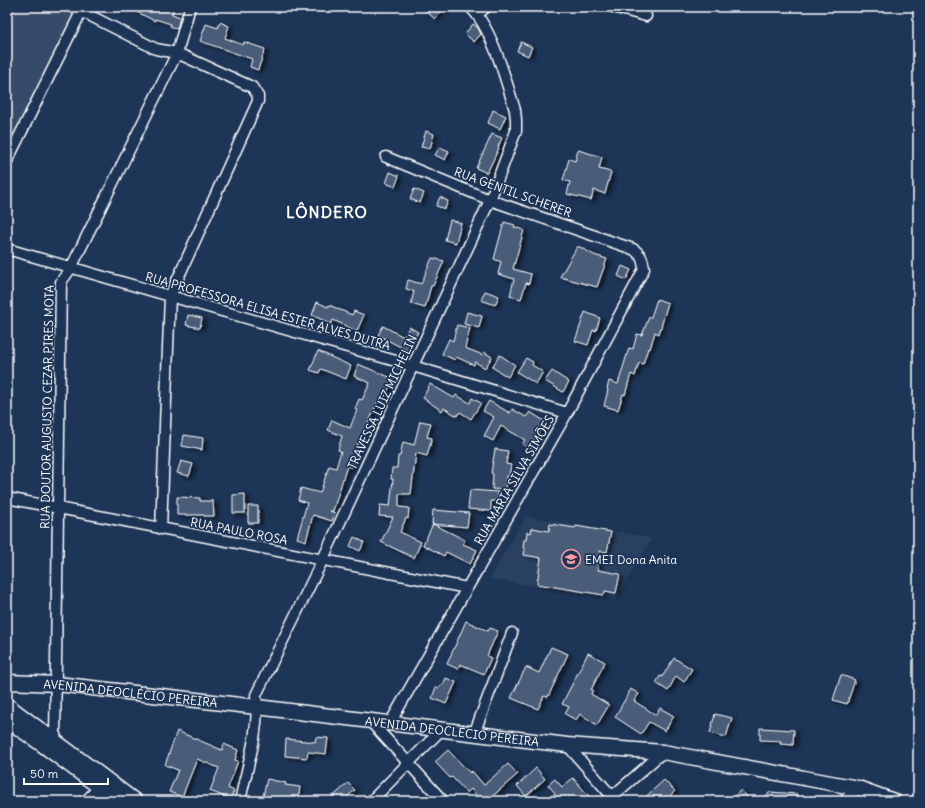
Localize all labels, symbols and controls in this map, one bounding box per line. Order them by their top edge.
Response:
street label: RUA GENTIL SCHERER [452,164,574,220]
district label: LÔNDERO [286,201,368,222]
street label: RUA PROFESSORA ELISA ESTER ALVES DUTRA [144,269,393,353]
street label: RUA DOUTOR AUGUSTO CEZAR PIRES MOTA [37,285,57,529]
street label: TRAVESSA LUIZ MICHELIN [344,332,420,472]
street label: RUA MARIA SILVA SIMÕES [471,412,557,547]
street label: RUA PAULO ROSA [189,514,289,548]
school or university icon: EMEI Dona Anita [560,548,582,570]
place label: EMEI Dona Anita [585,552,677,567]
street label: AVENIDA DEOCLÉCIO PEREIRA [43,676,219,710]
street label: AVENIDA DEOCLÉCIO PEREIRA [364,713,540,749]
scale bar [24,760,108,786]
text: 50 m [30,766,59,781]

